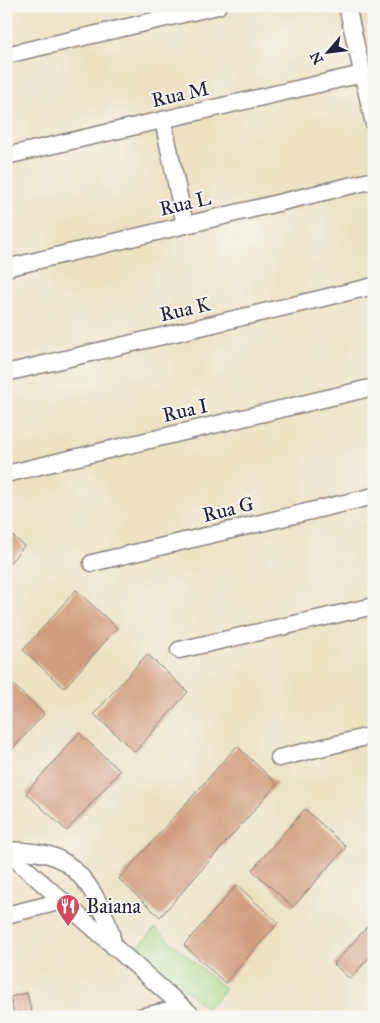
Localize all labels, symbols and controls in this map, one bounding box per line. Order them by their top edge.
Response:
north arrow [302,28,352,78]
text: N [307,49,327,67]
street label: Rua M [149,76,211,112]
street label: Rua L [157,185,213,221]
street label: Rua K [157,291,214,326]
street label: Rua I [160,393,210,427]
street label: Rua G [200,491,256,527]
restaurant icon: Baiana [55,893,81,927]
place label: Baiana [86,894,141,918]

